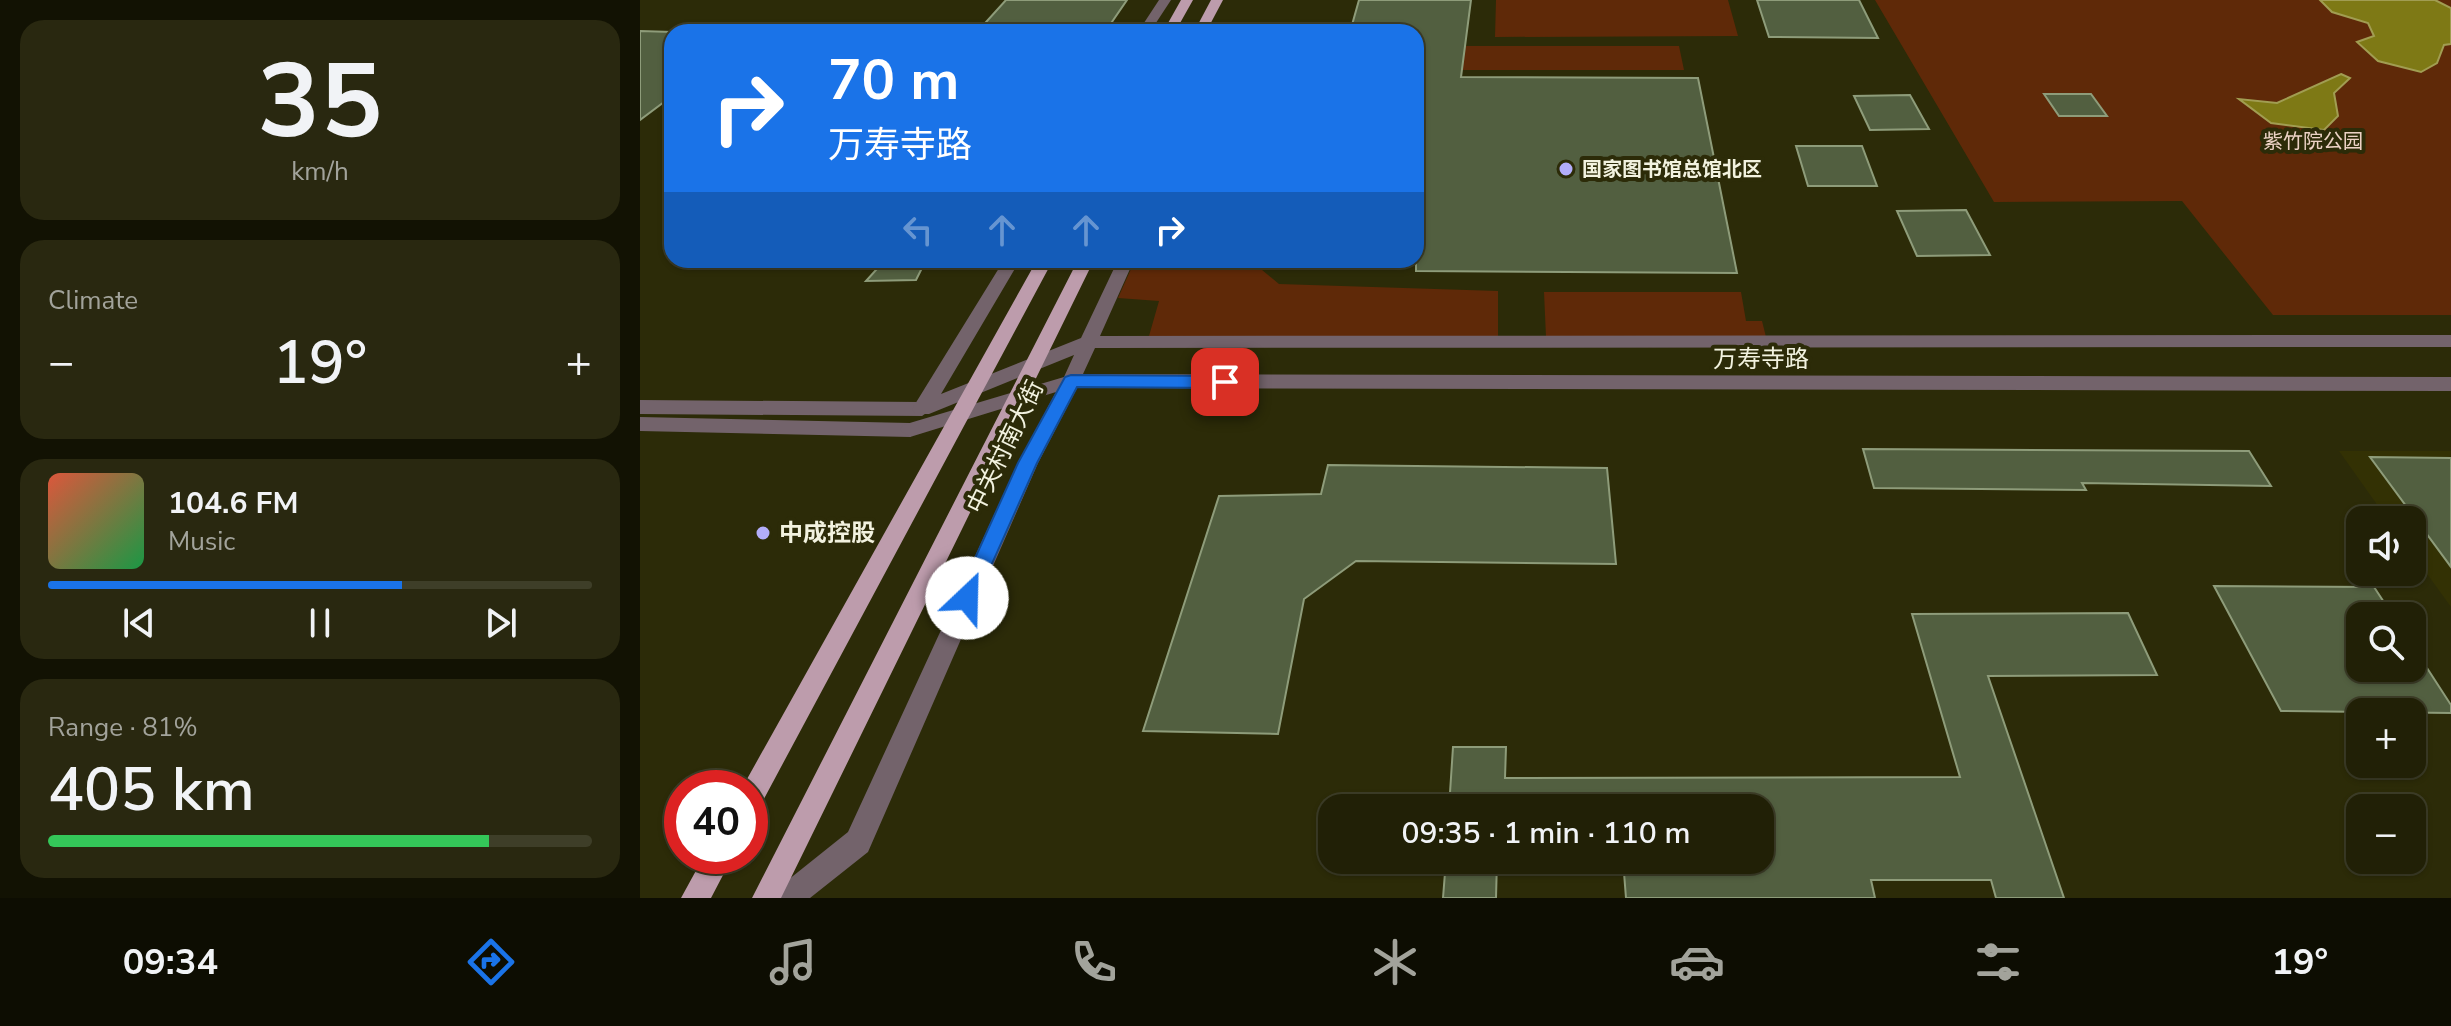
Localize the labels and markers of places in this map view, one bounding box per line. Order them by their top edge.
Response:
place label: 国家图书馆总馆北区 [1582,156,1762,183]
marker: 国家图书馆总馆北区 [1557,160,1575,178]
pin [1191,348,1259,416]
place label: 中成控股 [779,517,875,549]
marker: 中成控股 [754,524,772,542]

